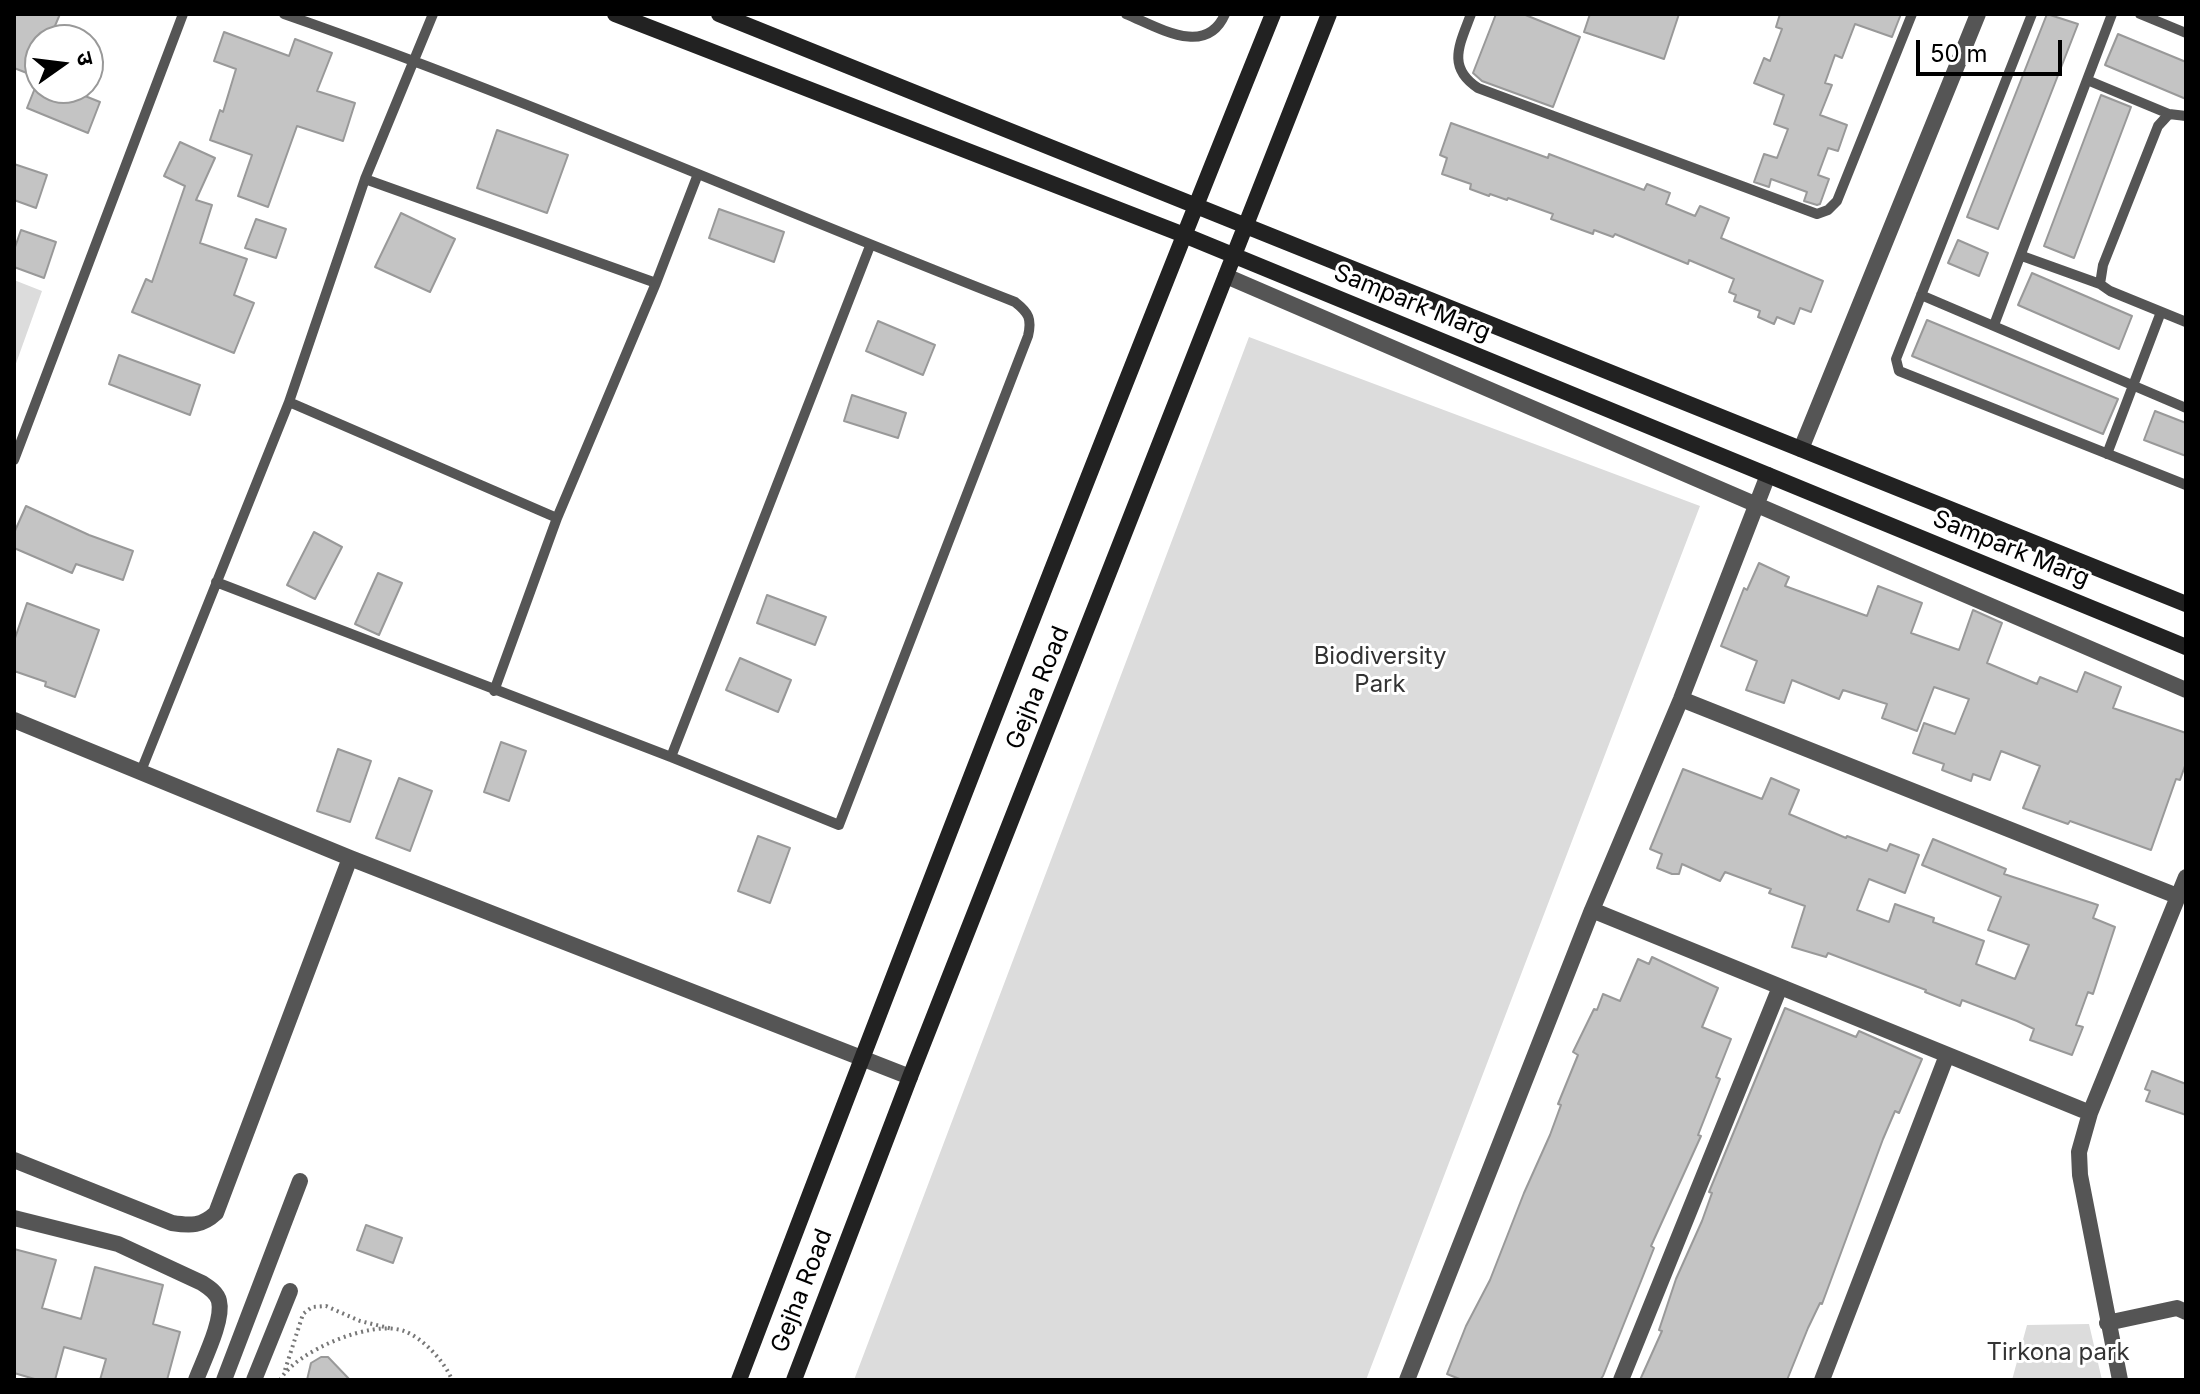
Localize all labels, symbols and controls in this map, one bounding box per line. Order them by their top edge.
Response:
north arrow [24,24,104,104]
scale bar [1920,24,2066,74]
text: 50 m [1930,39,1988,68]
text: उ [71,49,100,68]
street label: Sampark Marg [1330,259,1494,347]
street label: Sampark Marg [1929,505,2093,593]
street label: Gejha Road [1000,622,1076,754]
park label: Biodiversity Park [1314,643,1446,699]
street label: Gejha Road [765,1225,839,1357]
park label: Tirkona park [1986,1339,2130,1367]

